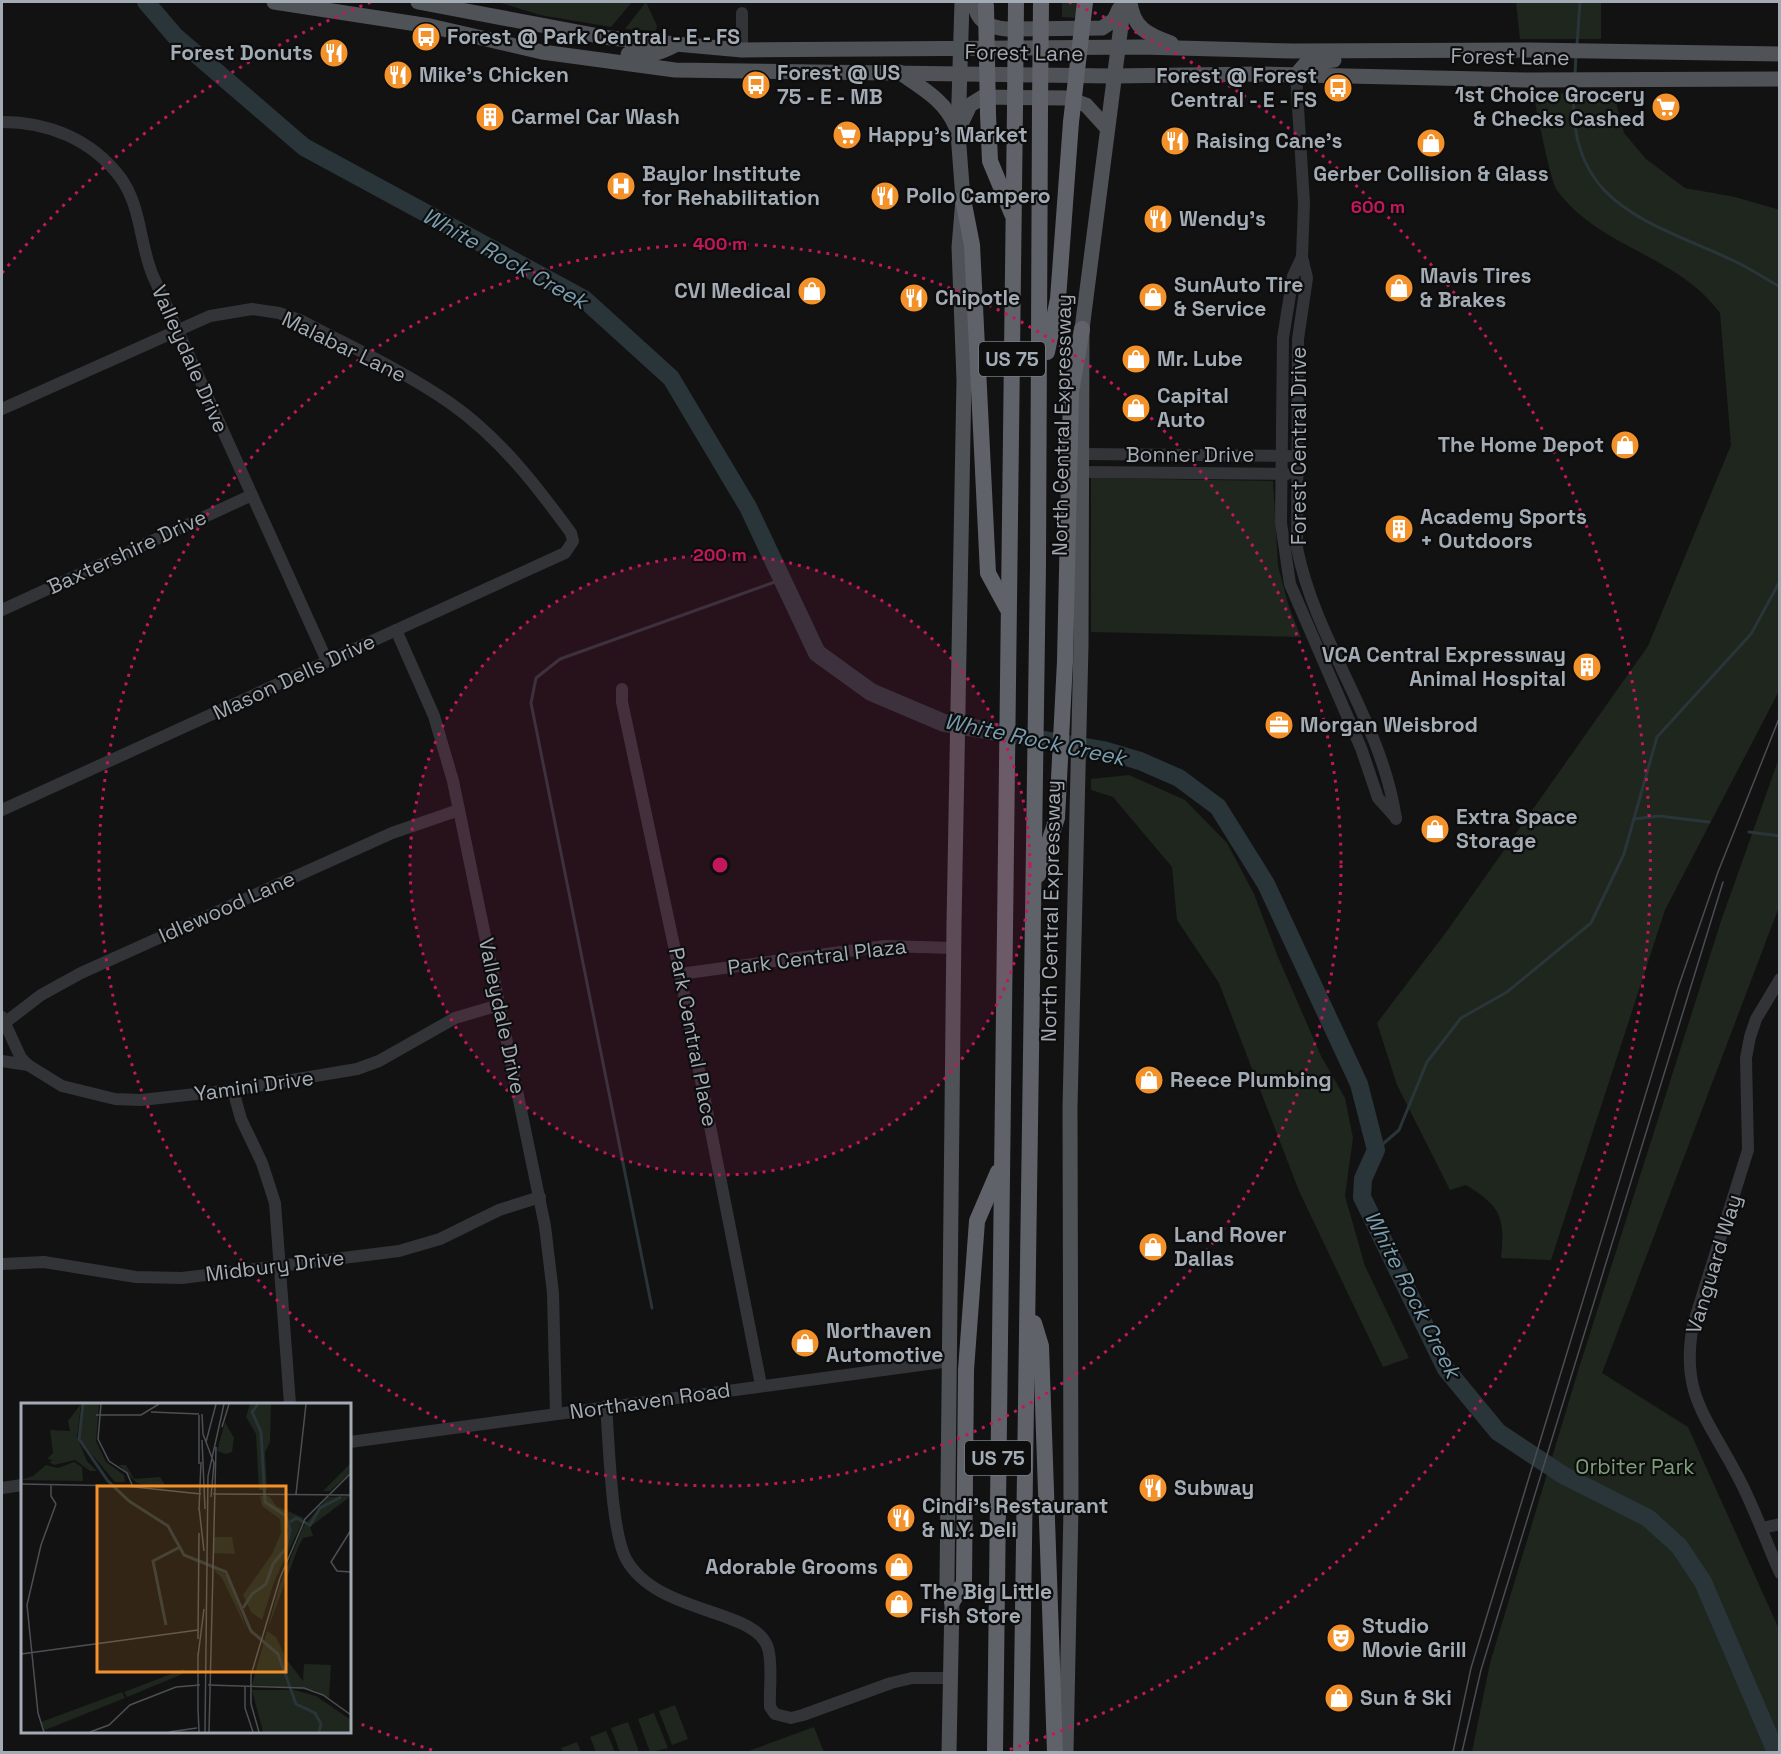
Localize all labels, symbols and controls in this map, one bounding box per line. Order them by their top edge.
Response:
bus stop icon: Forest @ Park Central - E - FS [410,21,442,53]
place label: Forest @ Park Central - E - FS [447,23,740,50]
restaurant icon: Forest Donuts [318,37,350,69]
street label: Forest Lane [964,38,1084,67]
place label: Forest Donuts [170,39,313,66]
street label: Forest Lane [1450,42,1570,71]
restaurant icon: Mike's Chicken [382,59,414,91]
place label: Forest @ US 75 - E - MB [777,59,900,110]
place label: Mike's Chicken [419,61,569,88]
place label: Forest @ Forest Central - E - FS [1156,62,1317,113]
bus stop icon: Forest @ US 75 - E - MB [740,69,772,101]
bus stop icon: Forest @ Forest Central - E - FS [1322,72,1354,104]
place label: 1st Choice Grocery & Checks Cashed [1455,81,1645,132]
supermarket icon: 1st Choice Grocery & Checks Cashed [1650,91,1682,123]
building icon: Carmel Car Wash [474,101,506,133]
place label: Carmel Car Wash [511,103,680,130]
supermarket icon: Happy's Market [831,119,863,151]
place label: Happy's Market [868,121,1028,148]
restaurant icon: Raising Cane's [1159,125,1191,157]
place label: Raising Cane's [1196,127,1342,154]
shop icon: Gerber Collision & Glass [1415,127,1447,159]
place label: Baylor Institute for Rehabilitation [642,160,820,211]
place label: Gerber Collision & Glass [1313,160,1549,187]
hospital icon: Baylor Institute for Rehabilitation [605,170,637,202]
restaurant icon: Pollo Campero [869,180,901,212]
place label: Pollo Campero [906,182,1051,209]
text: 600 m [1351,195,1405,218]
water label: White Rock Creek [418,201,594,316]
restaurant icon: Wendy's [1142,203,1174,235]
place label: Wendy's [1179,205,1266,232]
text: 400 m [693,232,747,255]
place label: Mavis Tires & Brakes [1420,262,1532,313]
place label: SunAuto Tire & Service [1174,271,1303,322]
shop icon: Mavis Tires & Brakes [1383,272,1415,304]
shop icon: CVI Medical [796,275,828,307]
place label: CVI Medical [674,277,791,304]
street label: Valleydale Drive [146,281,235,437]
shop icon: SunAuto Tire & Service [1137,281,1169,313]
restaurant icon: Chipotle [898,282,930,314]
place label: Chipotle [935,284,1020,311]
street label: North Central Expressway [1046,294,1077,556]
street label: Malabar Lane [278,305,411,388]
road number: US 75 [979,342,1045,376]
shop icon: Mr. Lube [1120,343,1152,375]
place label: Mr. Lube [1157,345,1243,372]
street label: Forest Central Drive [1285,347,1312,545]
place label: Capital Auto [1157,382,1229,433]
shop icon: Capital Auto [1120,392,1152,424]
shop icon: The Home Depot [1609,429,1641,461]
place label: The Home Depot [1438,431,1604,458]
street label: Bonner Drive [1126,441,1254,468]
street label: Baxtershire Drive [43,503,211,600]
place label: Academy Sports + Outdoors [1420,503,1587,554]
building icon: Academy Sports + Outdoors [1383,513,1415,545]
text: 200 m [693,543,747,566]
street label: Mason Dells Drive [208,627,379,726]
place label: VCA Central Expressway Animal Hospital [1322,641,1566,692]
building icon: VCA Central Expressway Animal Hospital [1571,651,1603,683]
water label: White Rock Creek [942,706,1130,772]
office icon: Morgan Weisbrod [1263,709,1295,741]
place label: Morgan Weisbrod [1300,711,1478,738]
street label: North Central Expressway [1035,780,1066,1042]
place label: Extra Space Storage [1456,803,1578,854]
shop icon: Extra Space Storage [1419,813,1451,845]
centre of rings [710,855,730,875]
street label: Idlewood Lane [154,864,299,949]
street label: Park Central Plaza [726,932,908,981]
street label: Valleydale Drive [473,935,532,1096]
street label: Park Central Place [663,945,724,1129]
street label: Yamini Drive [193,1064,315,1107]
shop icon: Reece Plumbing [1133,1064,1165,1096]
place label: Reece Plumbing [1170,1066,1332,1093]
street label: Vanguard Way [1679,1191,1748,1337]
water label: White Rock Creek [1359,1205,1468,1385]
place label: Land Rover Dallas [1174,1221,1287,1272]
shop icon: Land Rover Dallas [1137,1231,1169,1263]
street label: Midbury Drive [204,1244,346,1287]
place label: Northaven Automotive [826,1317,943,1368]
shop icon: Northaven Automotive [789,1327,821,1359]
street label: Northaven Road [568,1376,732,1425]
inset map [21,1403,351,1733]
road number: US 75 [965,1441,1031,1475]
park label: Orbiter Park [1575,1453,1695,1480]
restaurant icon: Subway [1137,1472,1169,1504]
place label: Subway [1174,1474,1254,1501]
place label: Cindi's Restaurant & N.Y. Deli [922,1492,1108,1543]
restaurant icon: Cindi's Restaurant & N.Y. Deli [885,1502,917,1534]
shop icon: Adorable Grooms [883,1551,915,1583]
place label: Adorable Grooms [705,1553,878,1580]
place label: The Big Little Fish Store [920,1578,1052,1629]
shop icon: The Big Little Fish Store [883,1588,915,1620]
place label: Studio Movie Grill [1362,1612,1467,1663]
theatre icon: Studio Movie Grill [1325,1622,1357,1654]
shop icon: Sun & Ski [1323,1682,1355,1714]
place label: Sun & Ski [1360,1684,1452,1711]

